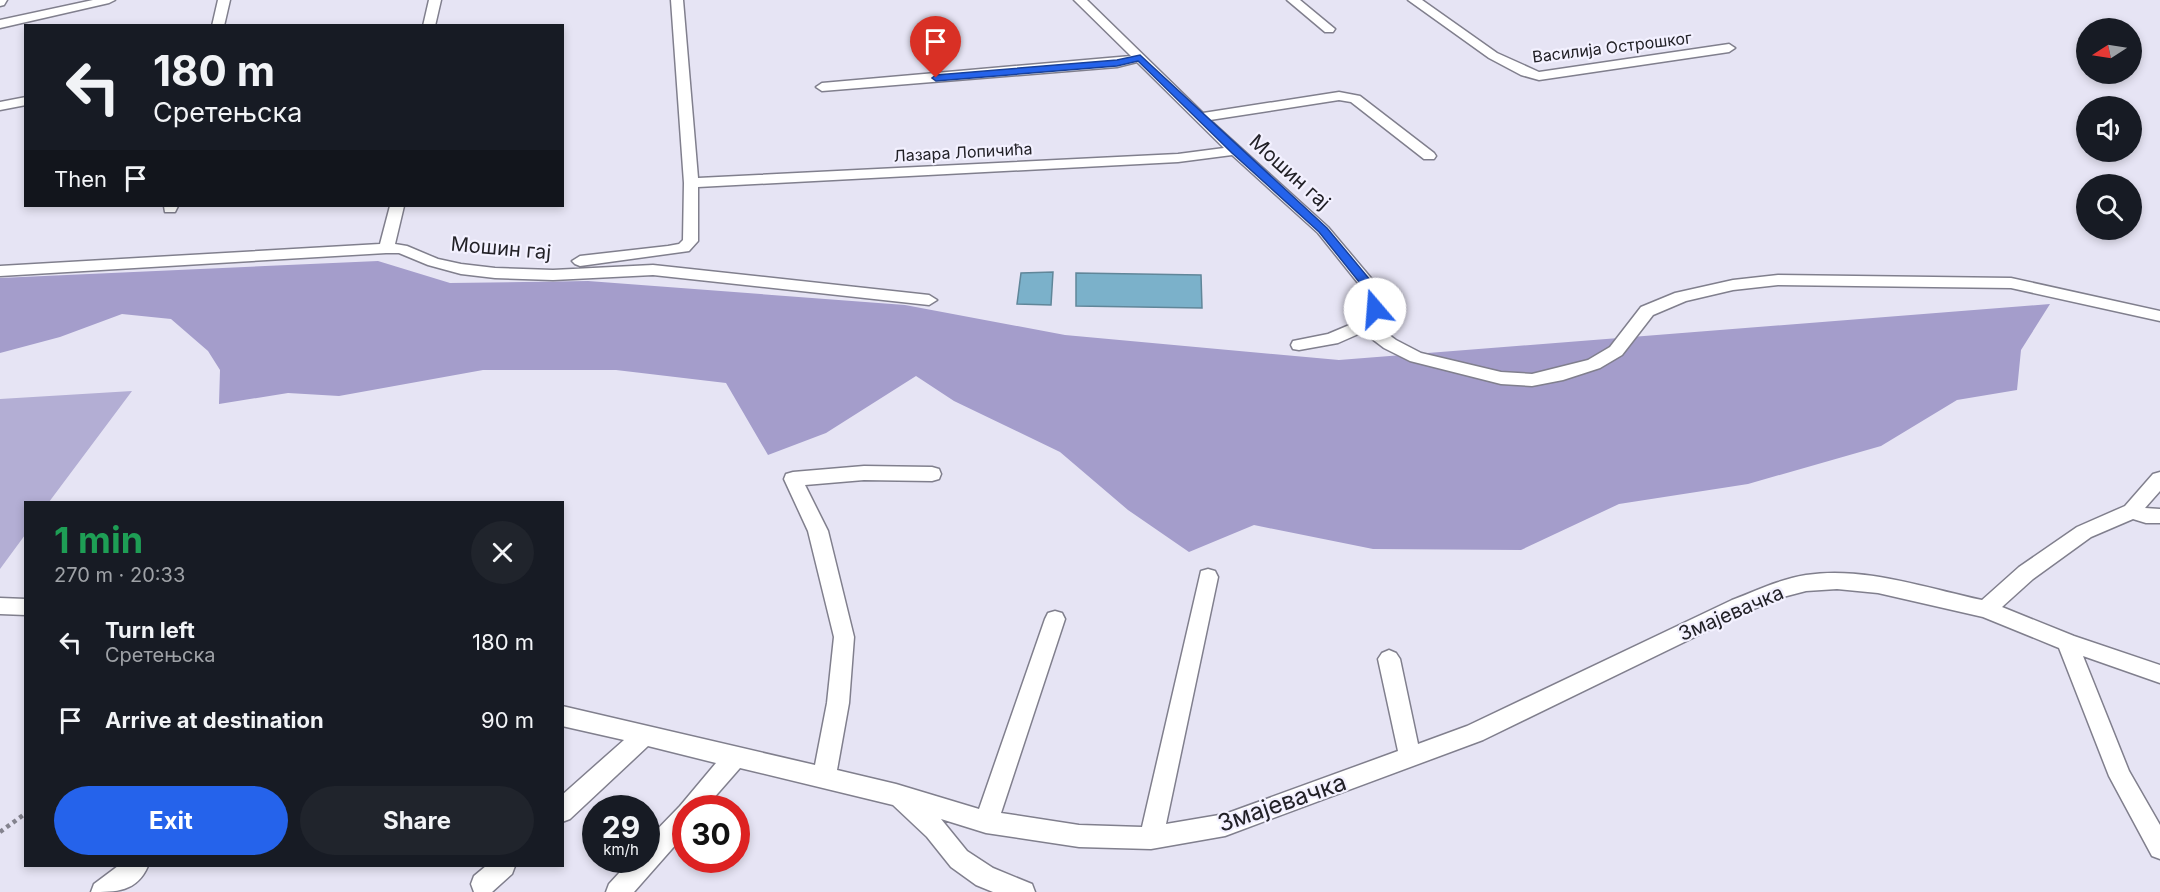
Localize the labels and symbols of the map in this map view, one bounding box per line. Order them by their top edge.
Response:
pin [910,16,961,78]
north arrow [2076,18,2142,84]
street label: Василија Острошког [1531,27,1693,67]
street label: Мошин гај [1245,129,1335,215]
street label: Лазара Лопичића [893,138,1033,166]
street label: Мошин гај [450,232,552,264]
position arrow [1343,277,1407,341]
street label: Змајевачка [1675,580,1787,646]
street label: Змајевачка [1214,767,1350,838]
speed limit sign: 30 [672,795,750,873]

